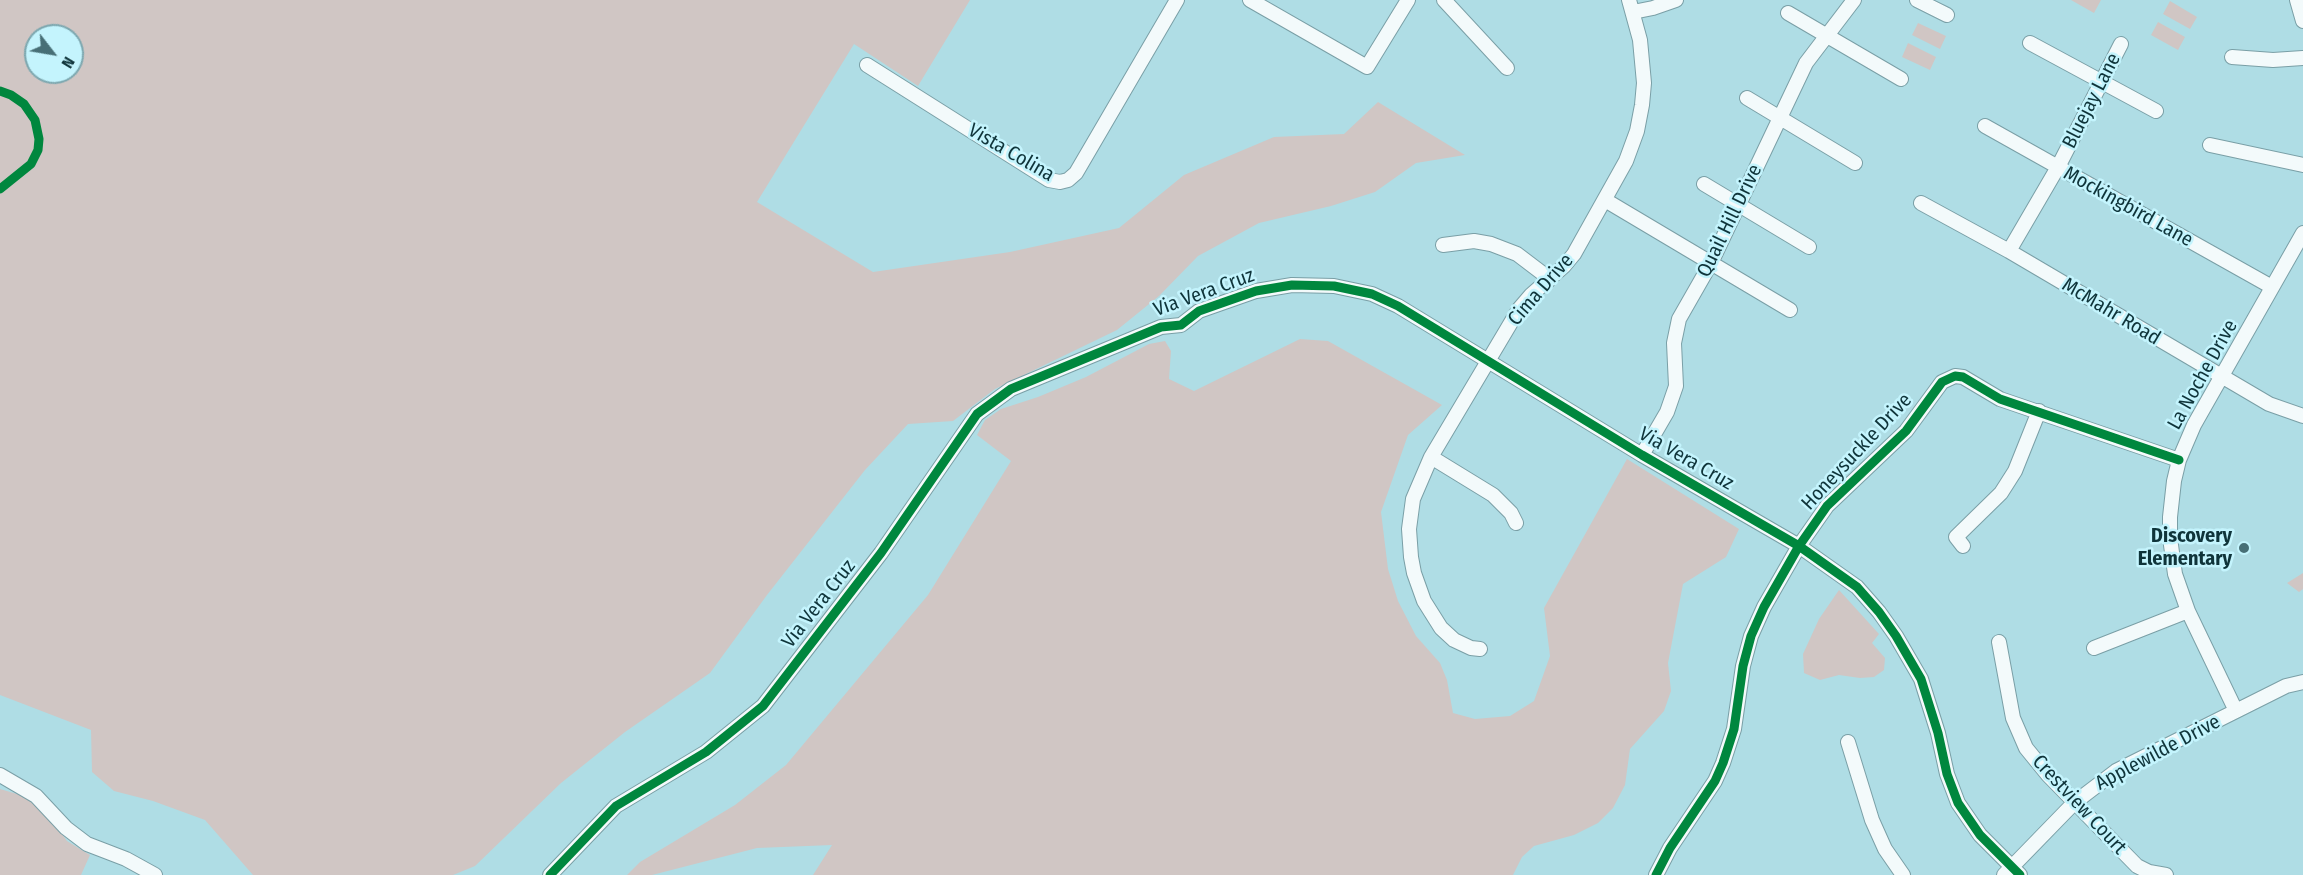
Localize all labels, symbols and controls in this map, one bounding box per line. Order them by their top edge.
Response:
north arrow [24,24,84,84]
street label: Bluejay Lane [2058,49,2126,153]
text: N [58,53,79,72]
street label: Vista Colina [964,119,1058,187]
street label: Quail Hill Drive [1692,161,1768,281]
street label: Mockingbird Lane [2059,162,2197,252]
street label: Cima Drive [1503,249,1579,331]
street label: Via Vera Cruz [1150,264,1258,322]
street label: McMahr Road [2057,273,2165,351]
street label: La Noche Drive [2163,316,2243,434]
street label: Honeysuckle Drive [1797,389,1917,515]
street label: Via Vera Cruz [1634,422,1738,496]
place label: Discovery Elementary [2138,524,2232,571]
marker: Discovery Elementary [2237,541,2251,555]
street label: Via Vera Cruz [777,555,861,653]
street label: Applewilde Drive [2092,710,2224,796]
street label: Crestview Court [2027,750,2131,860]

